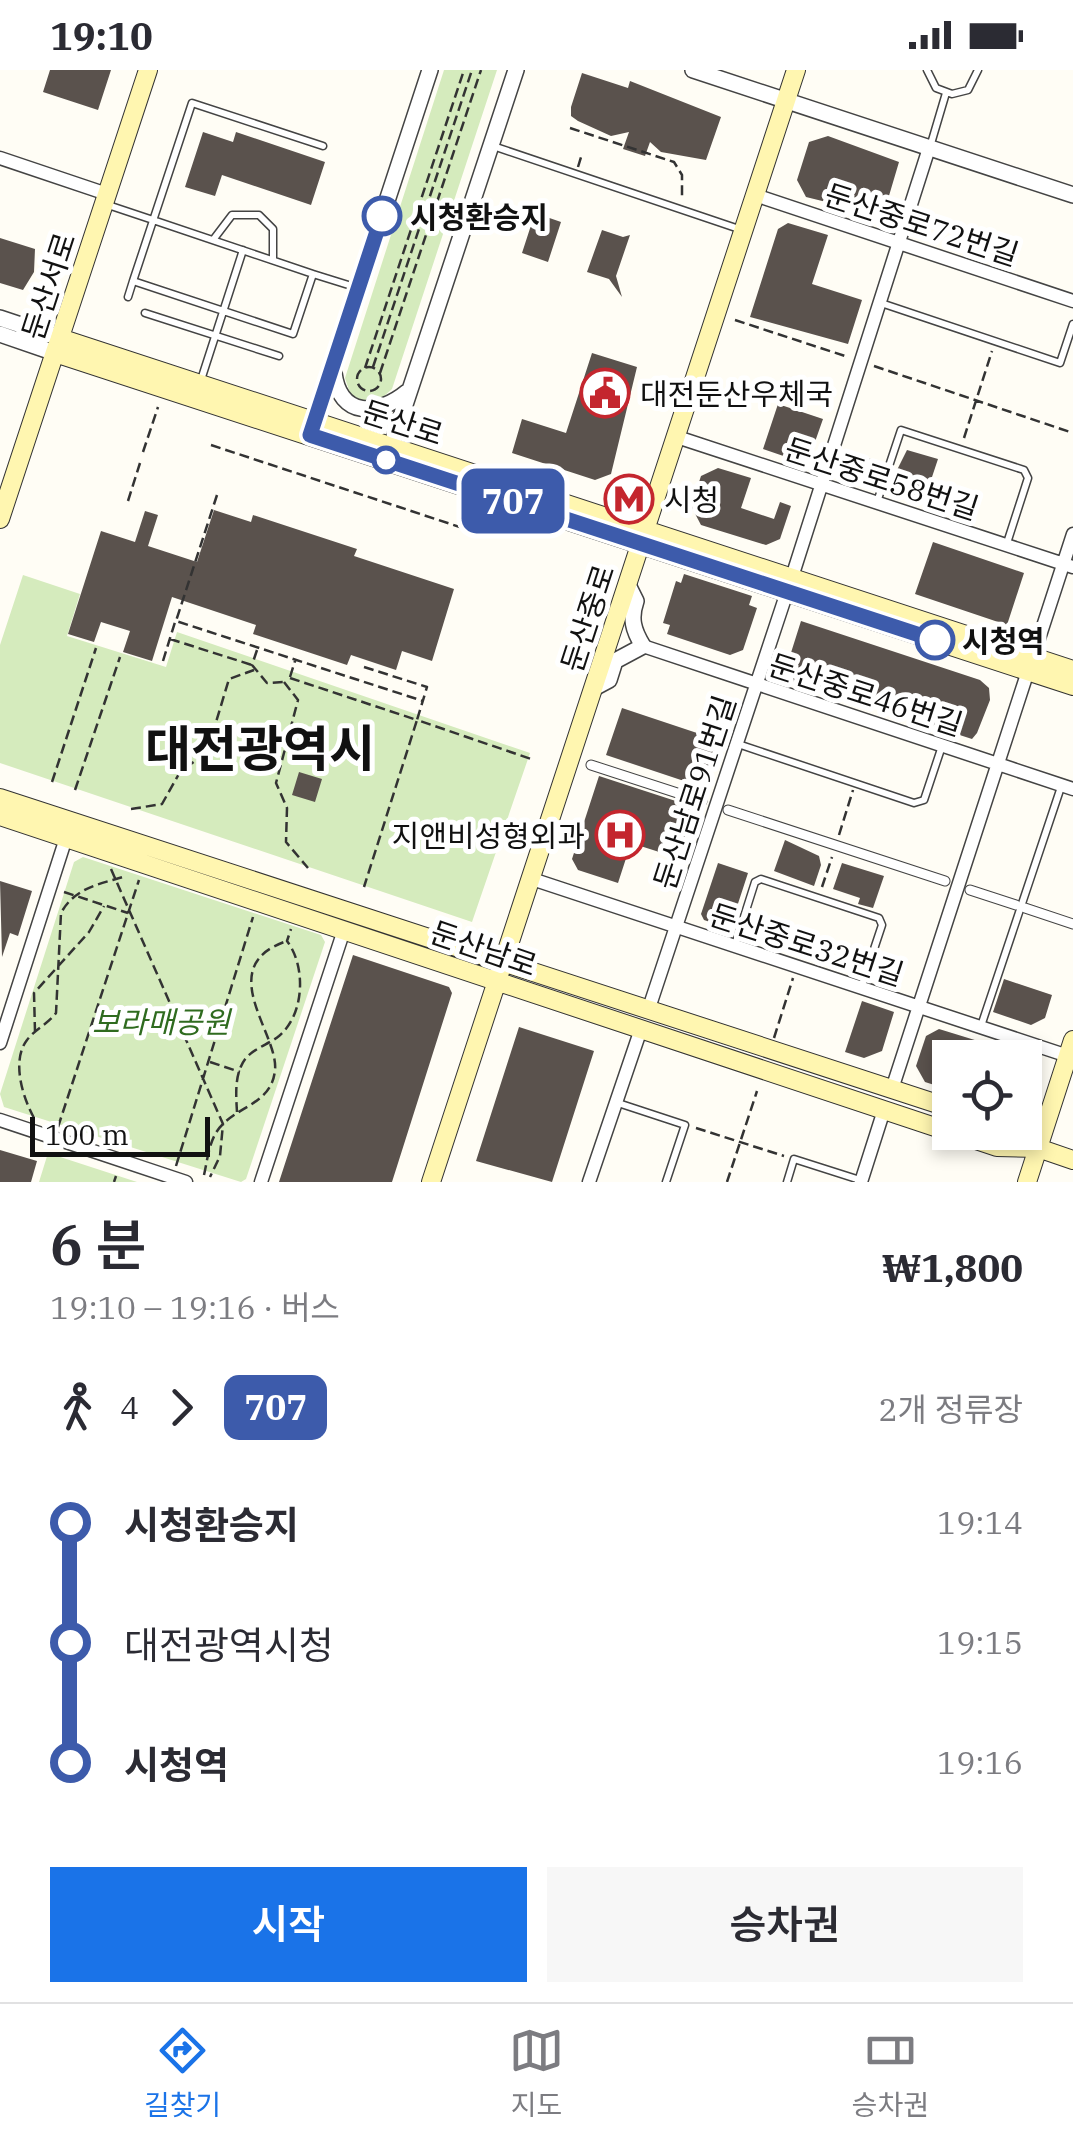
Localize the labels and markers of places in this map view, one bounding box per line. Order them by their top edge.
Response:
marker: 시청환승지 [363,197,401,235]
place label: 시청환승지 [410,197,548,236]
public building icon: 대전둔산우체국 [579,367,631,419]
place label: 대전둔산우체국 [640,374,833,413]
unlabelled marker [373,447,399,473]
metro station icon: 시청 [603,473,655,525]
place label: 시청 [664,480,719,519]
marker: 시청역 [916,621,954,659]
place label: 시청역 [962,621,1045,660]
hospital icon: 지앤비성형외과 [594,809,646,861]
place label: 지앤비성형외과 [392,816,585,855]

